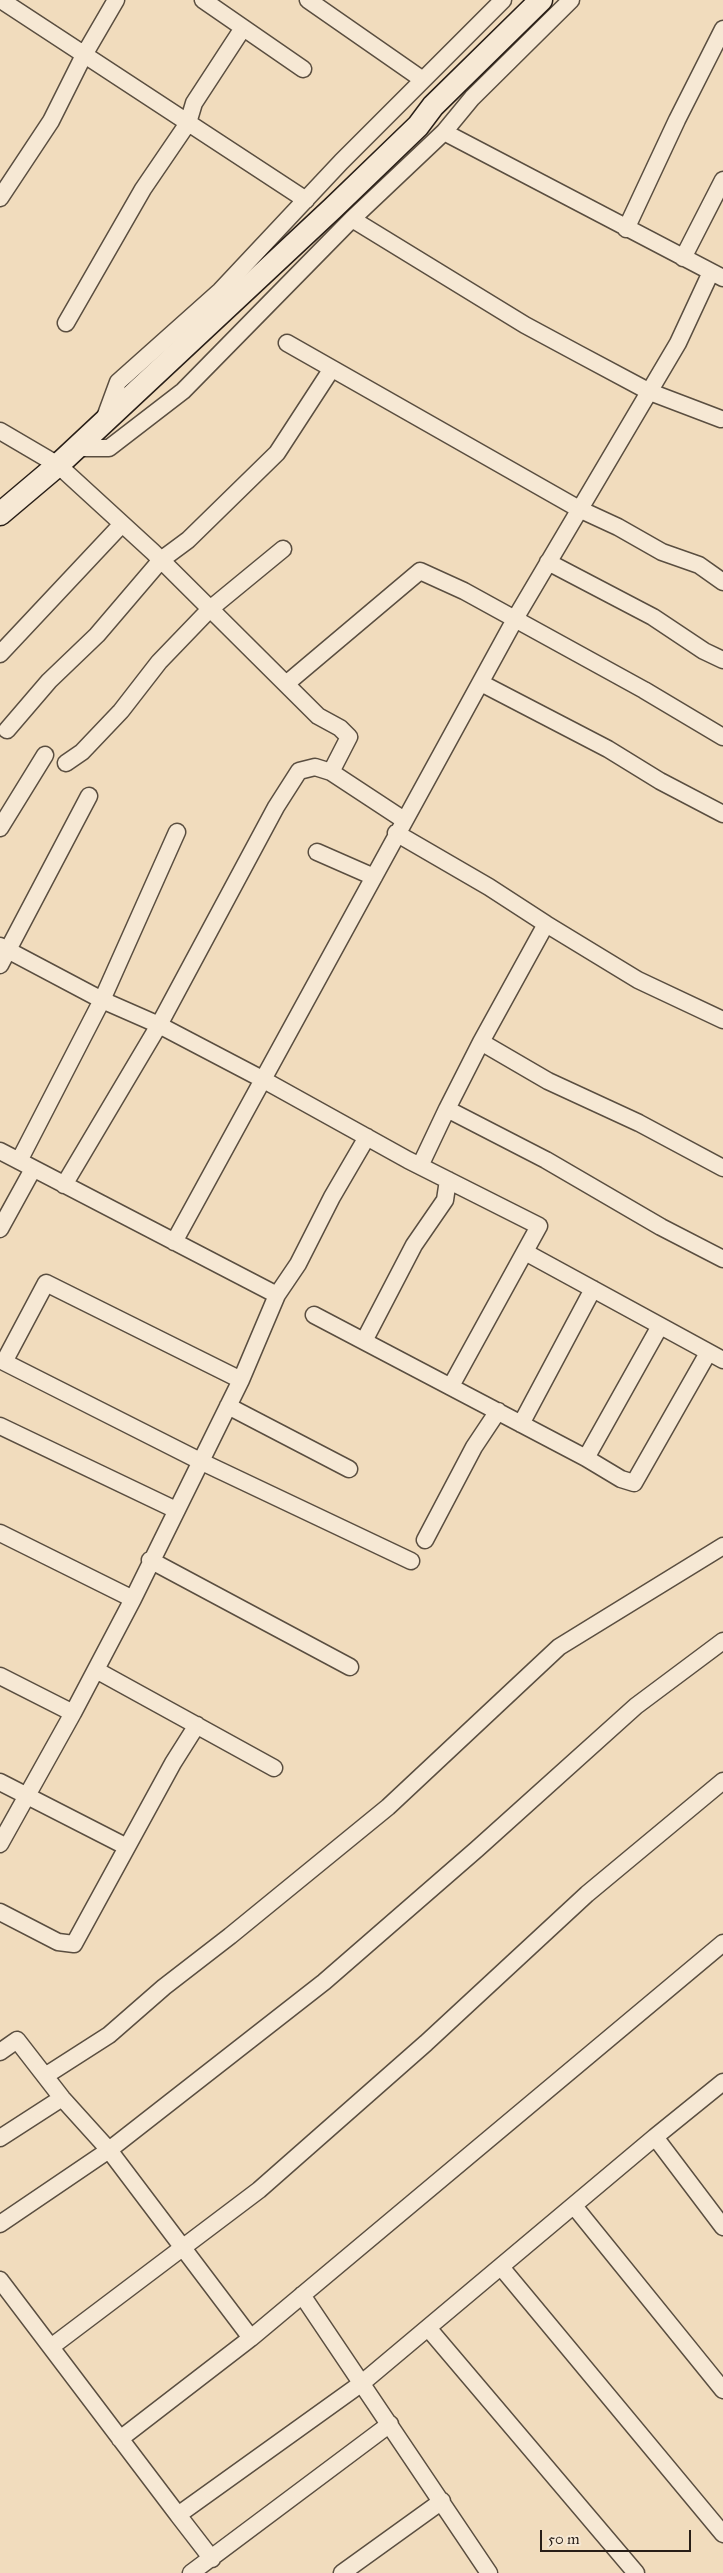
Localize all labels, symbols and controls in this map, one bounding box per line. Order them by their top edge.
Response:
scale bar [543,2520,694,2552]
text: 50 m [548,2530,580,2548]

